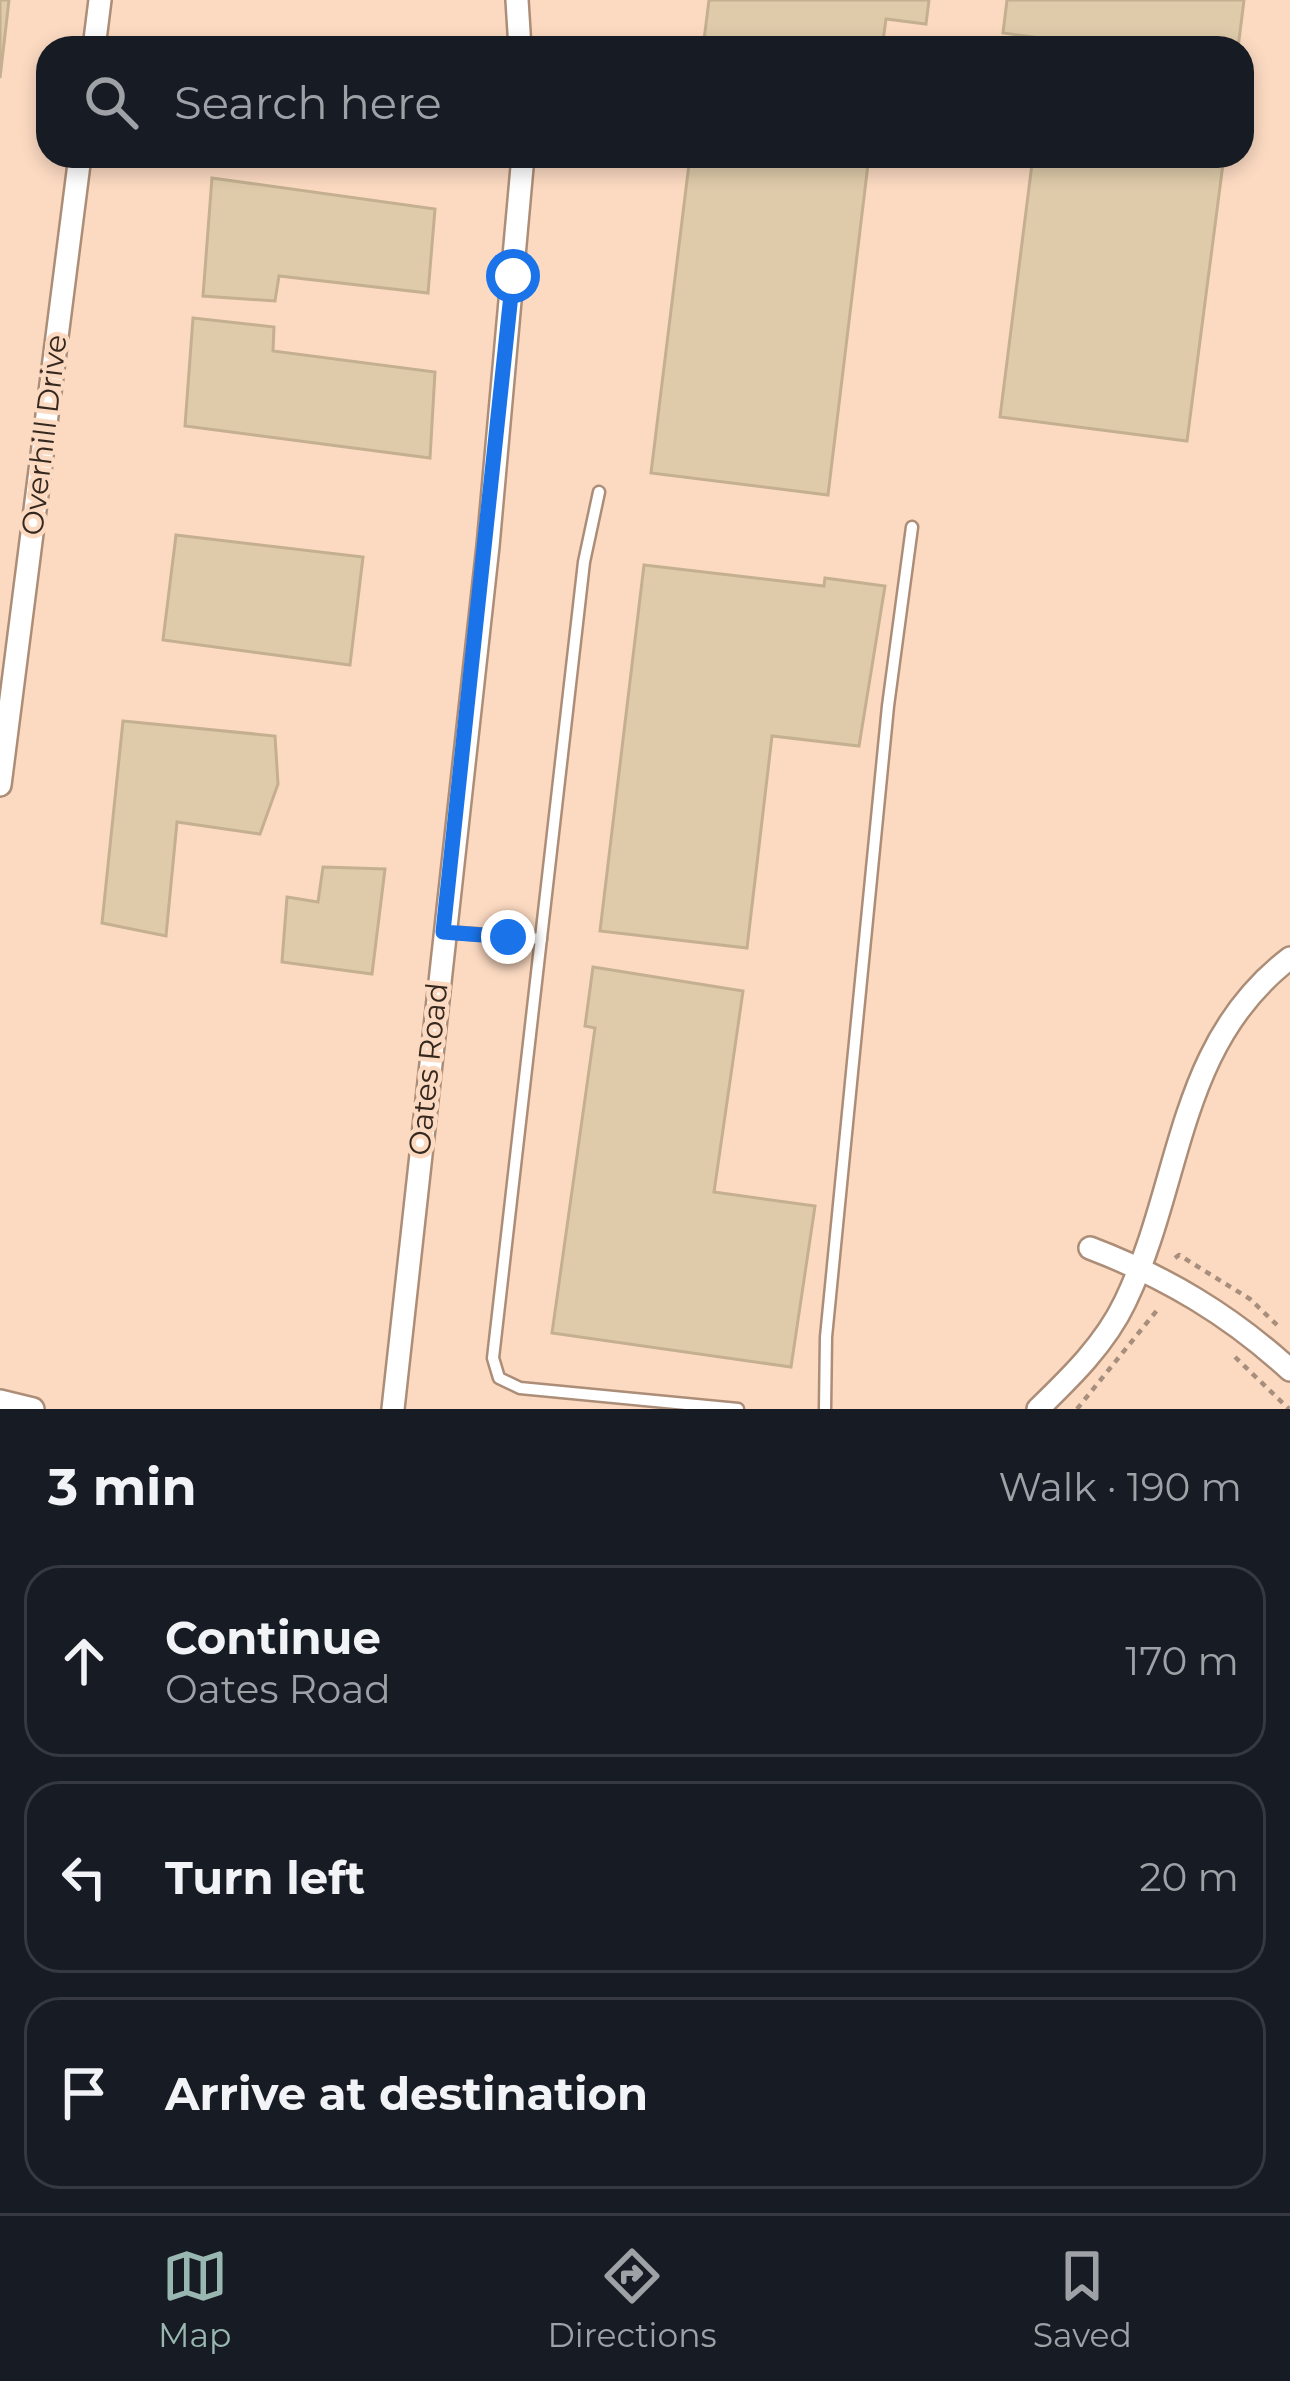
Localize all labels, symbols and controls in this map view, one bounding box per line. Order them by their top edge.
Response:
search box [36,36,1254,168]
icon: search [78,69,144,135]
text: Search here [174,75,442,130]
route start [486,249,540,303]
street label: Overhill Drive [13,333,75,537]
route end [481,910,535,964]
street label: Oates Road [401,981,455,1157]
text: 3 min [48,1456,197,1518]
text: Walk · 190 m [998,1463,1242,1511]
text: Continue [165,1610,381,1665]
icon: ahead [51,1628,117,1694]
text: 170 m [1125,1637,1239,1685]
text: Oates Road [165,1665,391,1713]
icon: left [51,1844,117,1910]
text: Turn left [165,1850,365,1905]
text: 20 m [1140,1853,1239,1901]
icon: arrive [51,2060,117,2126]
text: Arrive at destination [165,2066,648,2121]
tab: Map [158,2243,231,2355]
tab: Directions [548,2243,717,2355]
tab: Saved [1033,2243,1132,2355]

